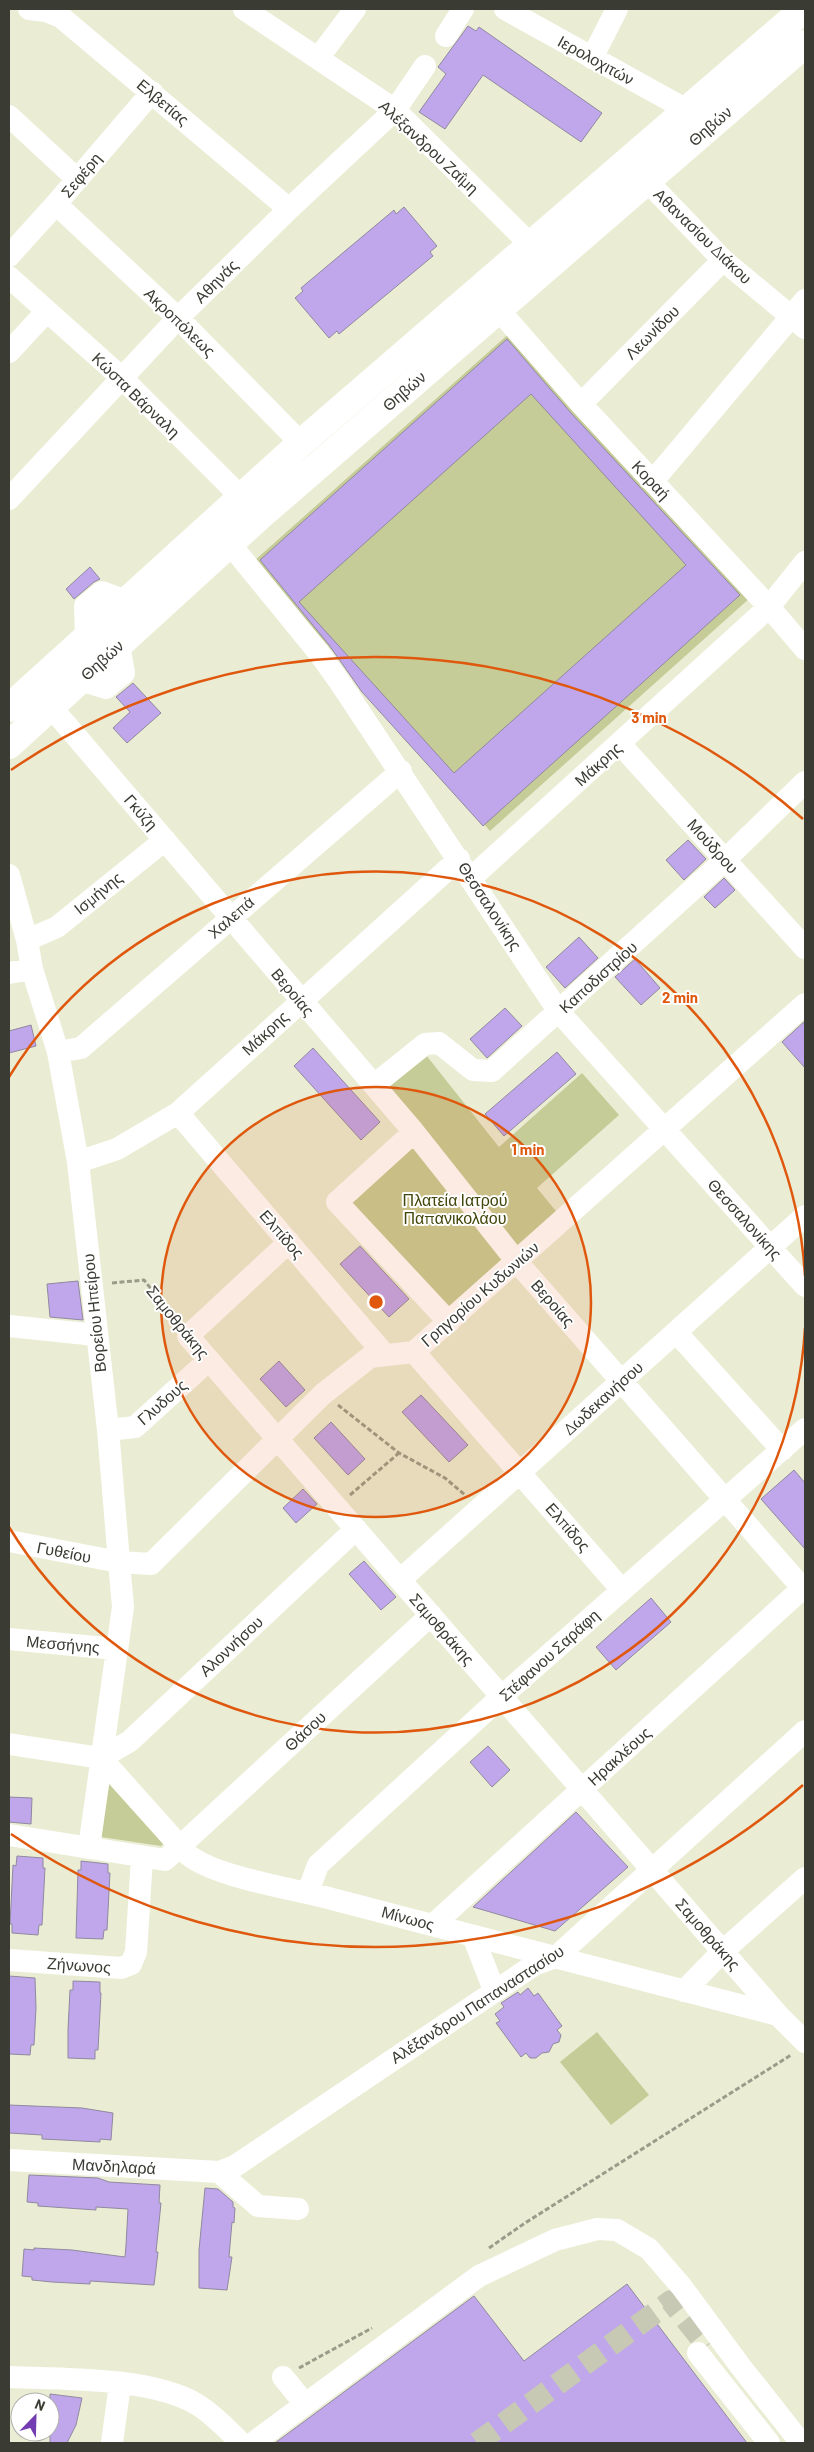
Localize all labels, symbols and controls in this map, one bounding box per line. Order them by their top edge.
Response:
street label: Ιερολοχιτών [555,31,638,88]
street label: Ελβετίας [134,74,193,129]
street label: Αλέξανδρου Ζαΐμη [375,96,483,198]
street label: Θηβών [684,102,735,150]
street label: Σεφέρη [56,148,105,201]
street label: Αθανασίου Διάκου [650,184,756,287]
street label: Αθηνάς [190,255,241,306]
street label: Ακροπόλεως [141,283,220,360]
street label: Λεωνίδου [621,301,683,363]
street label: Κώστα Βάρναλη [89,348,184,441]
street label: Θηβών [378,367,429,415]
street label: Κοραή [629,456,674,503]
street label: Θηβών [76,635,127,684]
text: 3 min [631,708,667,726]
street label: Μάκρης [570,738,625,790]
street label: Γκύζη [120,790,162,834]
street label: Μούδρου [684,815,743,877]
street label: Θεσσαλονίκης [455,858,526,954]
street label: Ισμήνης [70,867,126,918]
street label: Χαλεπά [204,892,258,942]
street label: Καποδιστρίου [555,937,640,1016]
street label: Βεροίας [268,964,319,1020]
text: 2 min [662,988,698,1006]
street label: Μάκρης [238,1006,292,1059]
text: 1 min [512,1140,544,1158]
street label: Θεσσαλονίκης [704,1175,787,1263]
park label: Πλατεία Ιατρού Παπανικολάου [403,1190,507,1227]
street label: Ελπίδος [256,1206,309,1262]
street label: Γρηγορίου Κυδωνιών [417,1237,543,1350]
street label: Βορείου Ηπείρου [78,1253,109,1373]
street label: Βεροίας [528,1275,579,1330]
street label: Σαμοθράκης [143,1281,214,1362]
centre of rings [367,1293,385,1311]
street label: Δωδεκανήσου [559,1357,646,1438]
street label: Γλυδους [133,1375,191,1428]
street label: Ελπίδος [542,1499,595,1555]
street label: Γυθείου [35,1537,93,1566]
street label: Σαμοθράκης [406,1589,479,1669]
street label: Στέφανου Σαράφη [495,1605,603,1704]
street label: Αλοννήσου [195,1611,266,1680]
street label: Μεσσήνης [25,1631,101,1656]
street label: Θάσου [280,1707,329,1754]
street label: Ηρακλέους [583,1722,654,1789]
street label: Σαμοθράκης [672,1894,745,1974]
street label: Μίνωος [380,1901,437,1934]
street label: Αλέξανδρου Παπαναστασίου [387,1940,567,2068]
street label: Ζήνωνος [47,1953,112,1976]
street label: Μανδηλαρά [72,2154,156,2177]
north arrow [10,2392,60,2442]
text: N [33,2395,48,2414]

